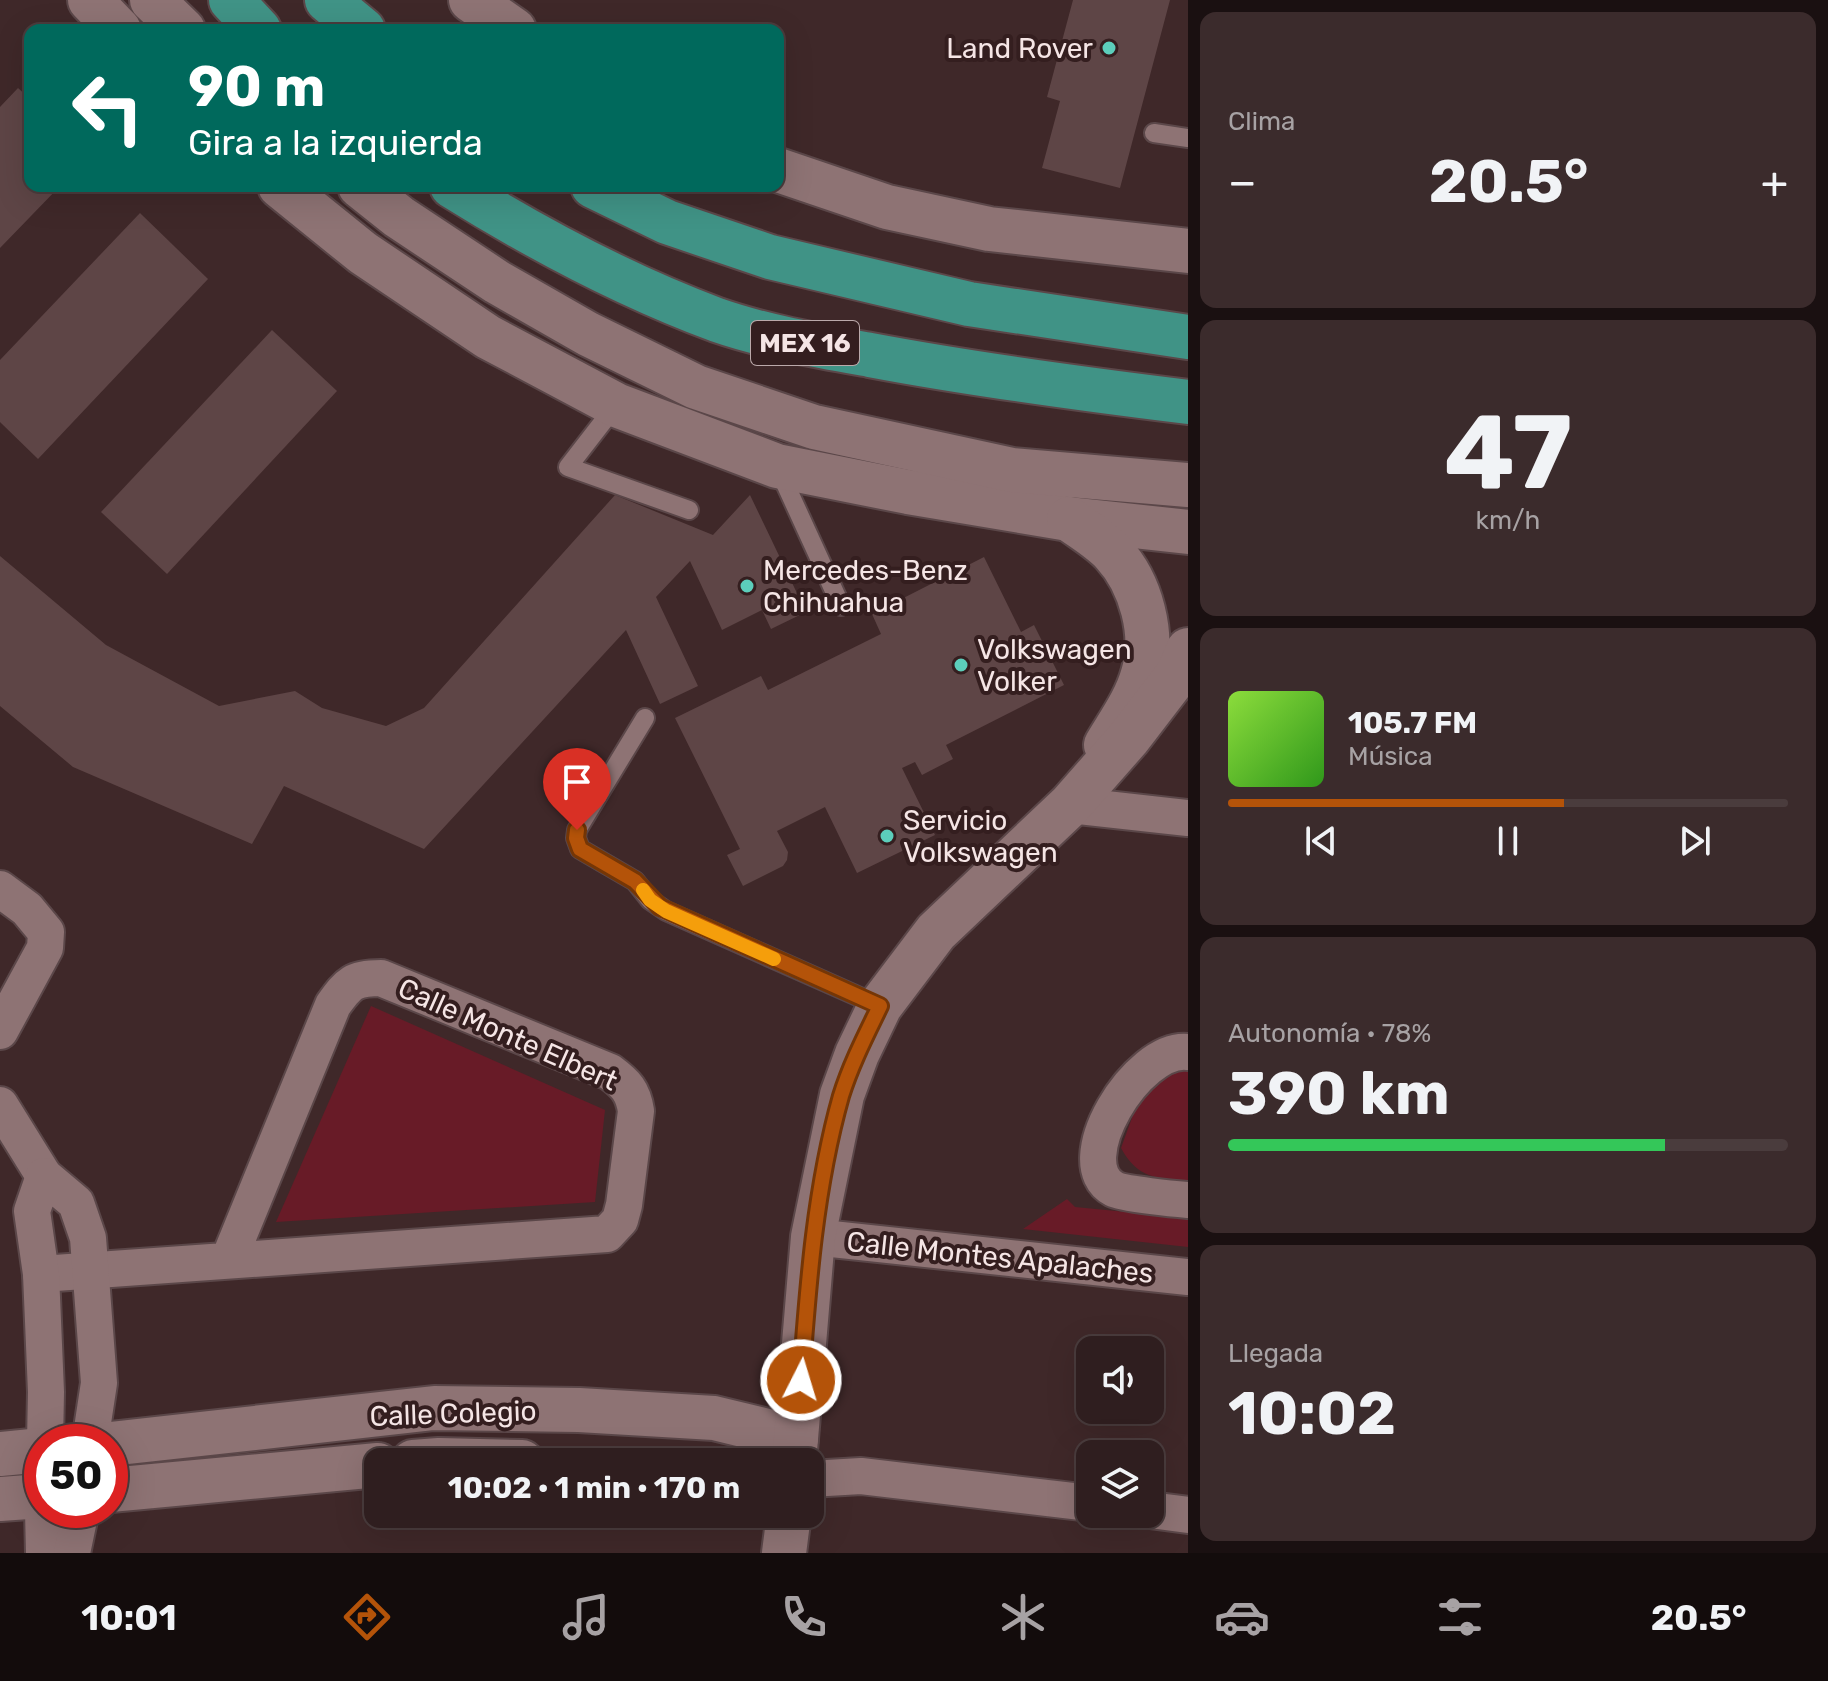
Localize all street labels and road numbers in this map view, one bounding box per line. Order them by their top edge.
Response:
road number: MEX 16 [751,321,859,365]
street label: Calle Monte Elbert [393,971,623,1098]
street label: Calle Montes Apalaches [845,1225,1155,1290]
street label: Calle Colegio [369,1394,537,1433]

